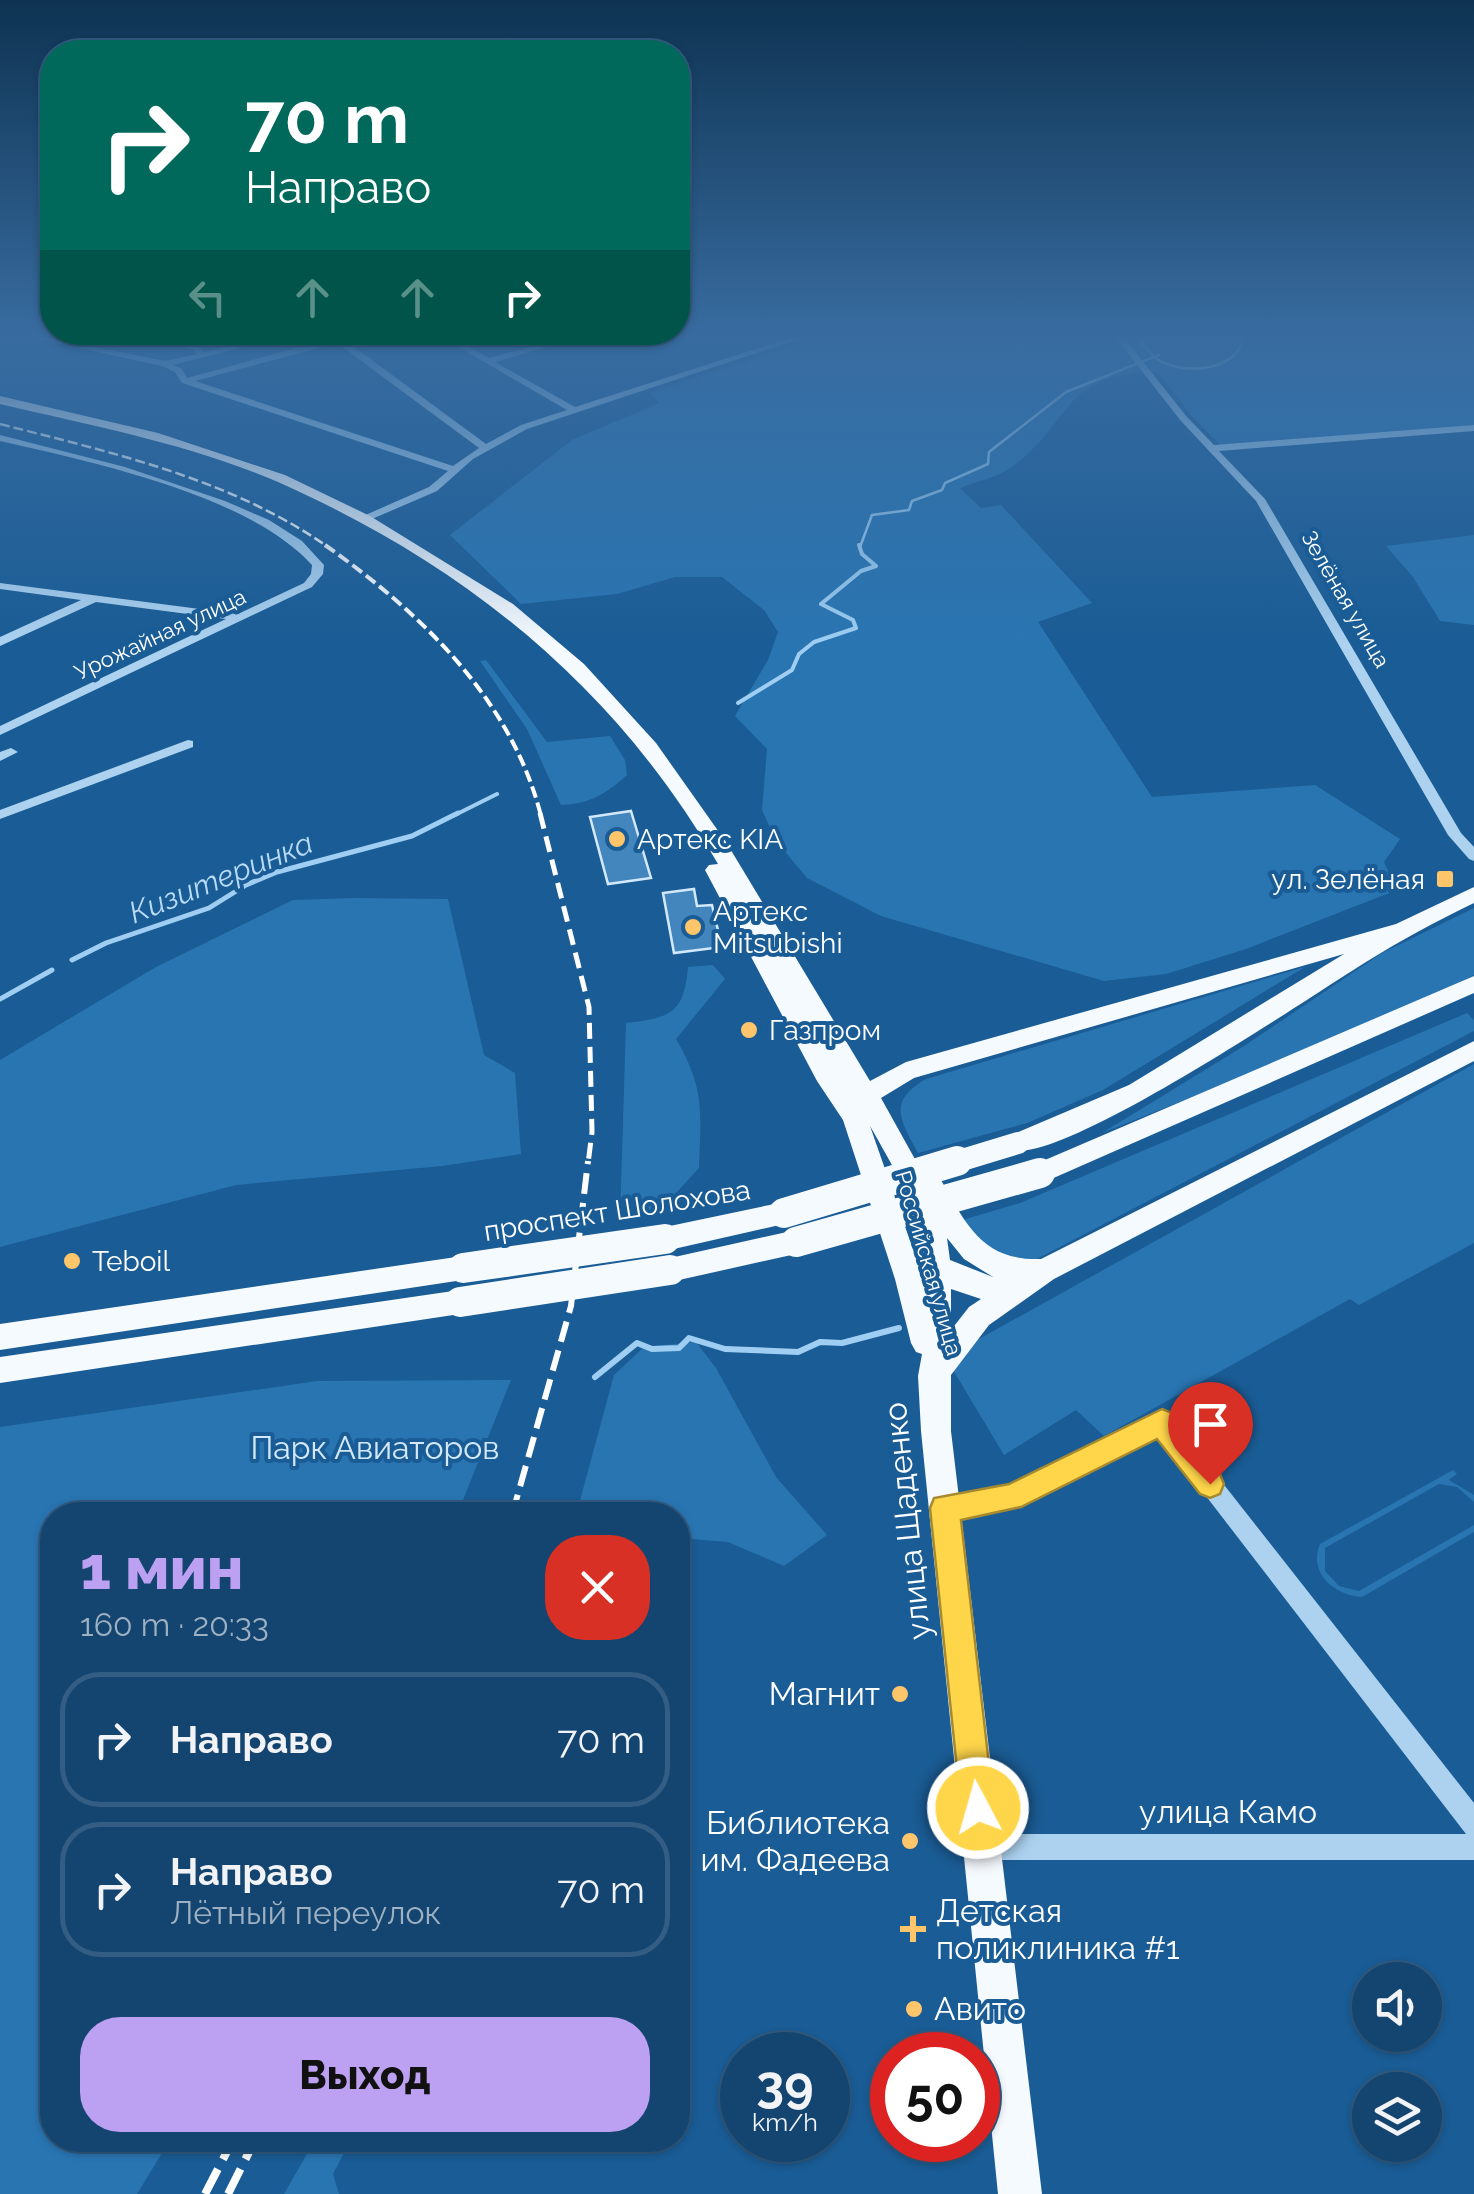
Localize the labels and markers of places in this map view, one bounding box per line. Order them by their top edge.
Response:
place label: Артекс KIA [637,823,783,856]
marker: Артекс KIA [606,828,628,850]
place label: ул. Зелёная [1271,863,1425,896]
marker: ул. Зелёная [1434,868,1456,890]
place label: Артекс Mitsubishi [713,895,843,960]
marker: Артекс Mitsubishi [682,916,704,938]
place label: Газпром [769,1014,881,1047]
marker: Газпром [738,1019,760,1041]
place label: Teboil [92,1245,170,1278]
marker: Teboil [61,1250,83,1272]
pin [1168,1382,1253,1485]
place label: Магнит [769,1675,880,1712]
marker: Магнит [889,1683,911,1705]
place label: Библиотека им. Фадеева [700,1804,890,1878]
marker: Библиотека им. Фадеева [899,1830,921,1852]
place label: Детская поликлиника #1 [936,1892,1180,1966]
marker: Детская поликлиника #1 [900,1916,926,1942]
place label: Авито [934,1990,1026,2027]
marker: Авито [903,1998,925,2020]

